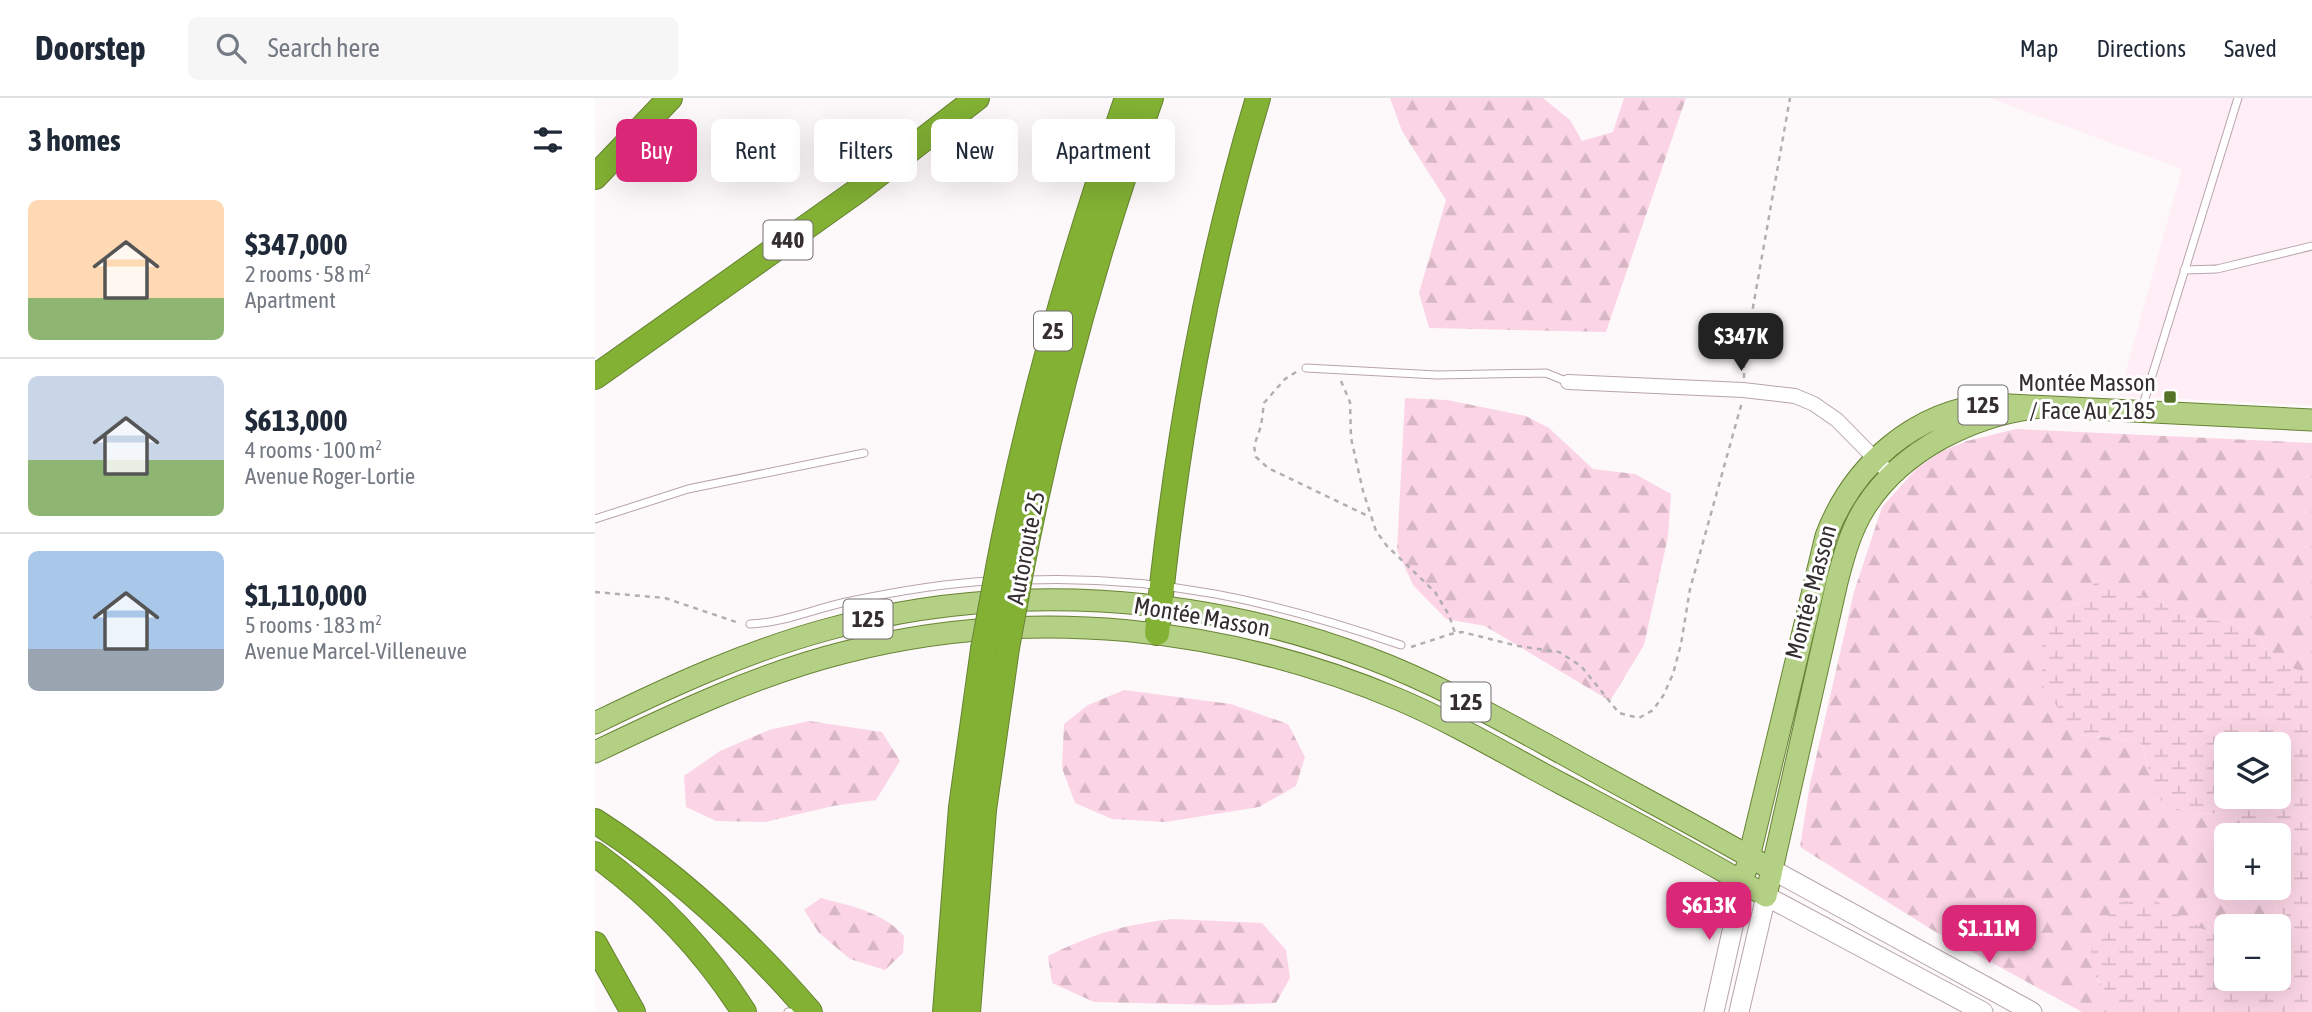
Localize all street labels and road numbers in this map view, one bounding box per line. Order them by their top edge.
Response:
road number: 440 [763,220,813,260]
road number: 25 [1034,312,1072,350]
road number: 125 [1959,386,2007,424]
street label: Autoroute 25 [1001,489,1050,607]
street label: Montée Masson [1780,522,1841,662]
street label: Montée Masson [1132,591,1272,642]
road number: 125 [843,600,893,638]
road number: 125 [1441,682,1491,722]

